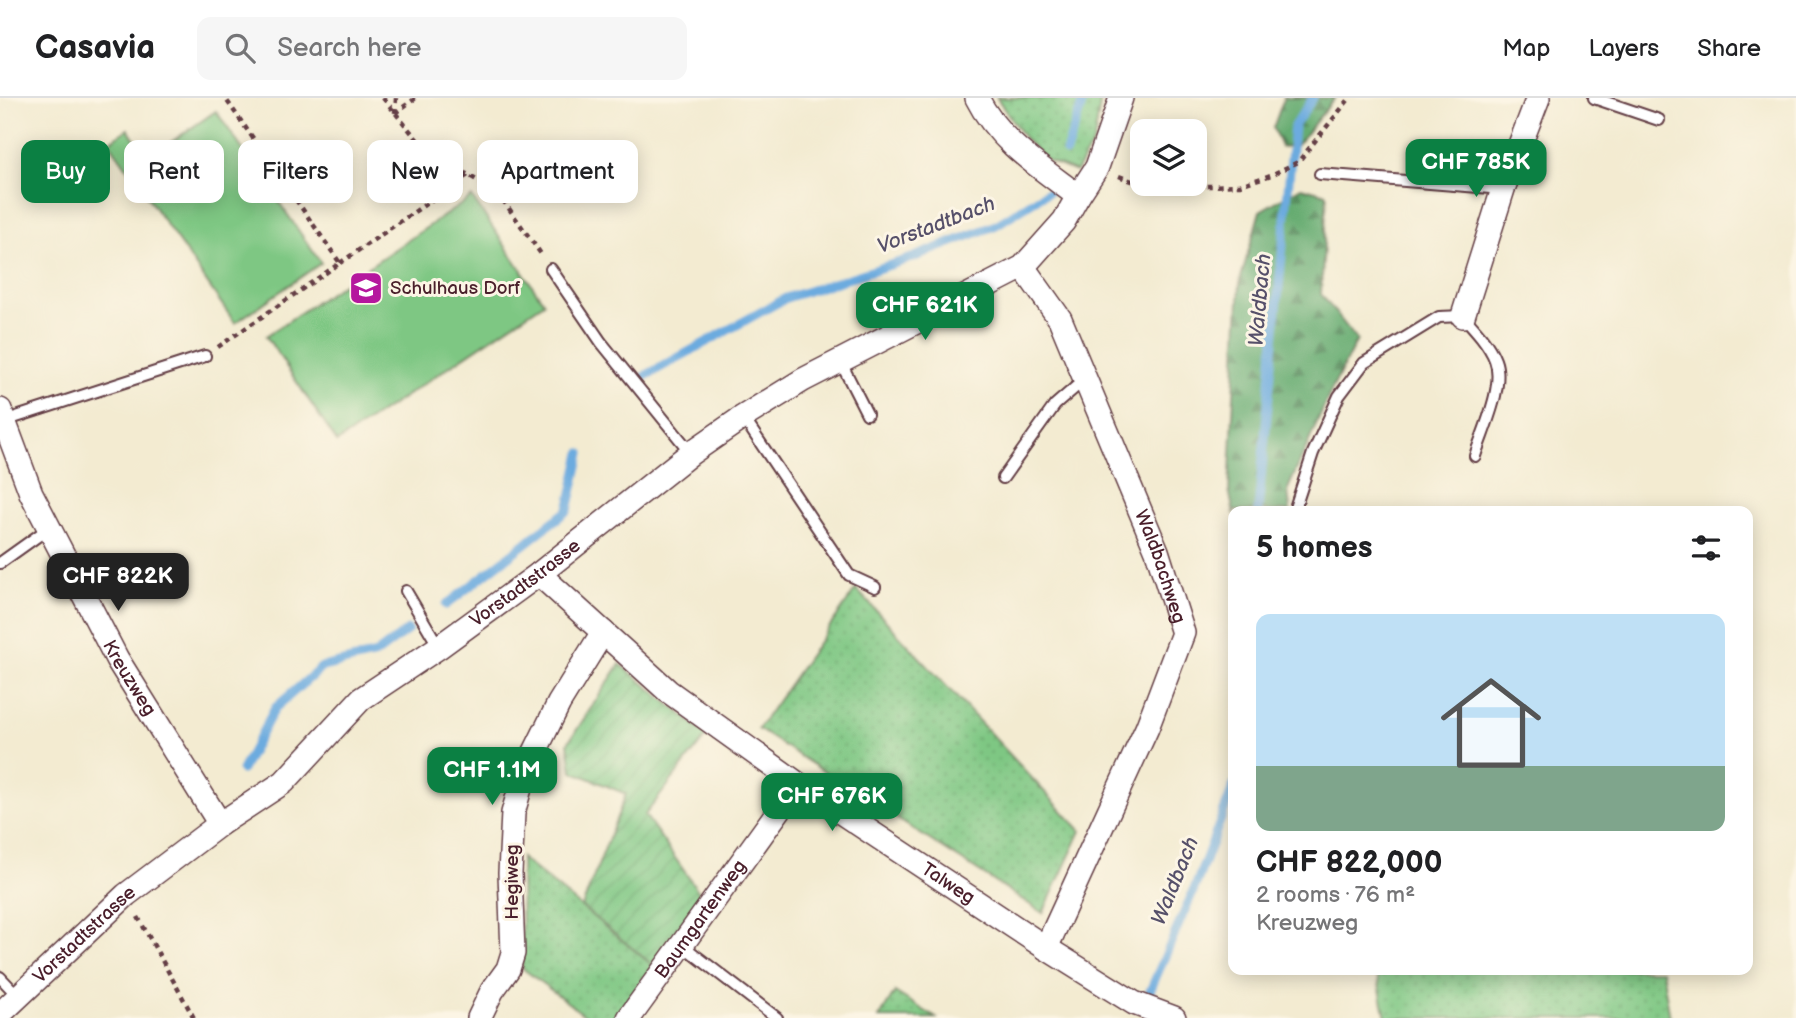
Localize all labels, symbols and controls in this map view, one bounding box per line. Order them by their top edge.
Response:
search box [197,17,687,80]
text: Casavia [35,28,155,68]
icon: search [221,29,259,67]
text: Search here [277,33,421,64]
text: Map [1502,34,1550,63]
text: Layers [1588,34,1659,63]
text: Share [1697,34,1761,63]
map controls [1130,119,1207,196]
button: layers [1130,119,1207,196]
chip: Buy [21,140,110,203]
chip: Rent [124,140,224,203]
chip: Filters [238,140,353,203]
chip: New [367,140,463,203]
chip: Apartment [477,140,638,203]
pin: CHF 785K [1404,140,1548,199]
text: CHF 785K [1422,148,1530,176]
water label: Vorstadtbach [873,191,999,259]
water label: Waldbach [1243,252,1277,347]
school or university icon: Schulhaus Dorf [347,269,385,307]
place label: Schulhaus Dorf [390,277,520,300]
pin: CHF 621K [853,282,997,342]
text: CHF 621K [872,291,978,319]
street label: Waldbachweg [1130,506,1191,626]
icon: filters [1687,529,1725,567]
text: 5 homes [1256,530,1373,566]
street label: Vorstadtstrasse [465,534,585,632]
pin: CHF 822K [46,554,190,613]
text: CHF 822K [63,562,173,590]
street label: Kreuzweg [98,636,161,720]
icon: home [1428,660,1554,786]
pin: CHF 1.1M [420,748,564,807]
text: CHF 1.1M [443,756,541,784]
pin: CHF 676K [760,774,904,833]
text: CHF 676K [777,782,887,810]
water label: Waldbach [1146,833,1204,929]
street label: Hegiweg [501,844,524,920]
text: CHF 822,000 [1256,845,1442,881]
street label: Baumgartenweg [650,855,751,983]
street label: Talweg [917,857,979,909]
street label: Vorstadtstrasse [28,880,140,988]
text: 2 rooms · 76 m² [1256,881,1415,909]
text: Kreuzweg [1256,909,1358,937]

